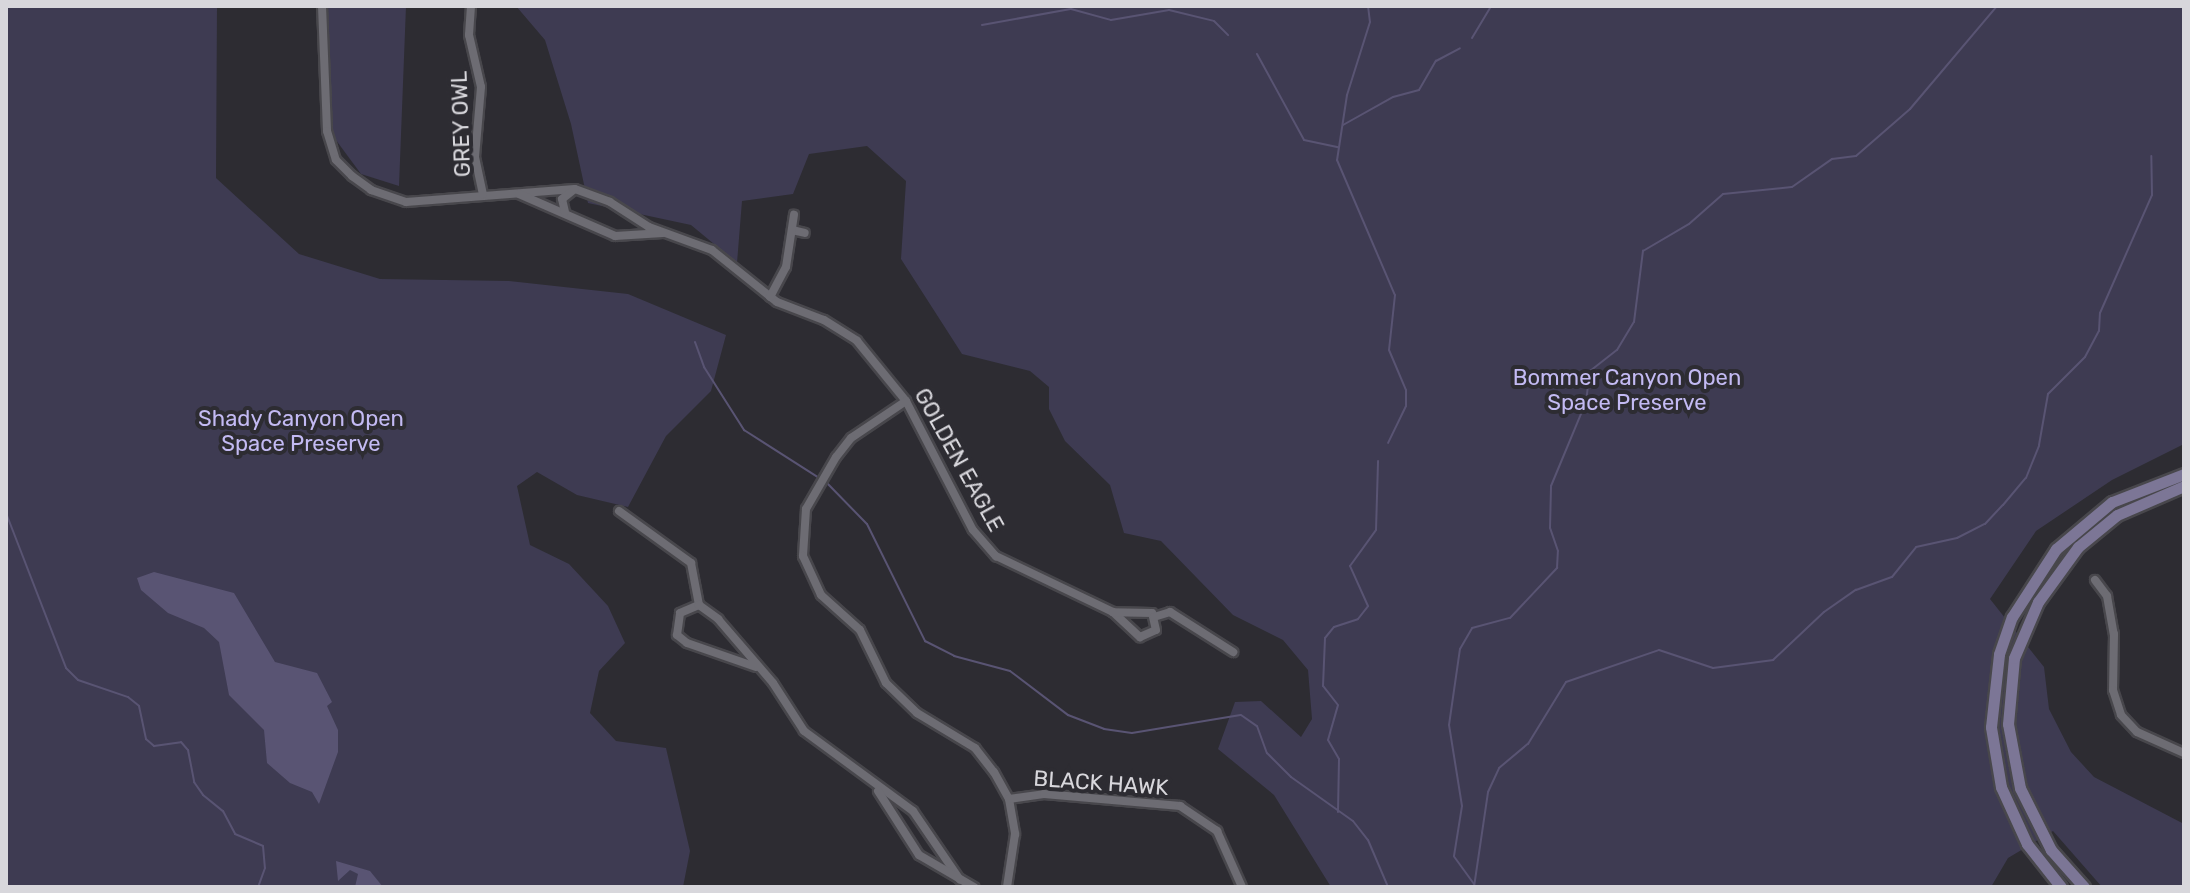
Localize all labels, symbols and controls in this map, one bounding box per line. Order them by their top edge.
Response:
street label: GREY OWL [446,70,476,178]
park label: Bommer Canyon Open Space Preserve [1512,364,1742,416]
street label: GOLDEN EAGLE [909,384,1009,536]
park label: Shady Canyon Open Space Preserve [198,405,404,456]
street label: BLACK HAWK [1032,765,1170,801]

